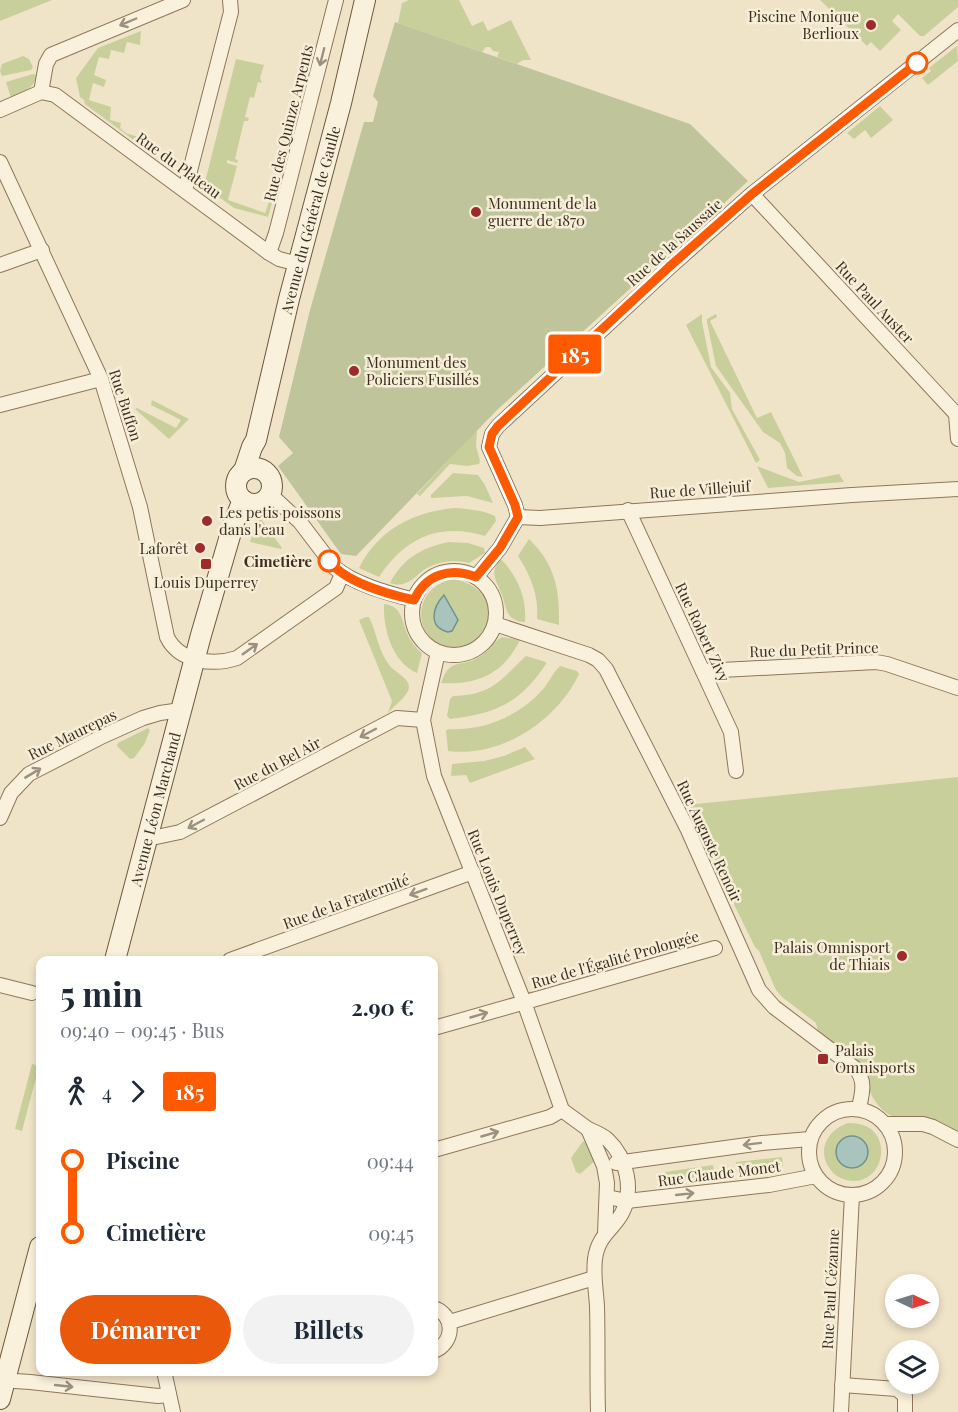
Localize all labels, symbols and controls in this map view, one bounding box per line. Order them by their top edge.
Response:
place label: Piscine Monique Berlioux [748,6,859,43]
one-way arrow [120,17,138,28]
marker: Piscine Monique Berlioux [864,18,878,32]
street label: Rue des Quinze Arpents [259,42,317,204]
one-way arrow [315,47,327,66]
unlabelled marker [906,52,928,74]
street label: Avenue du Général de Gaulle [276,124,345,317]
street label: Rue du Plateau [133,127,226,203]
place label: Monument de la guerre de 1870 [488,193,597,230]
street label: Rue de la Saussaie [622,194,726,290]
marker: Monument de la guerre de 1870 [469,205,483,219]
street label: Rue Paul Auster [831,256,919,348]
line badge: 185 [540,334,610,374]
text: 185 [560,340,590,368]
place label: Monument des Policiers Fusillés [366,352,479,389]
marker: Monument des Policiers Fusillés [347,364,361,378]
street label: Rue Buffon [105,366,147,444]
street label: Rue de Villejuif [649,475,752,502]
place label: Les petis poissons dans l'eau [219,502,341,539]
marker: Les petis poissons dans l'eau [200,514,214,528]
place label: Laforêt [139,538,189,558]
marker: Laforêt [193,541,207,555]
marker: Cimetière [318,550,340,572]
place label: Cimetière [244,551,312,571]
marker: Louis Duperrey [199,557,213,571]
place label: Louis Duperrey [154,572,259,592]
street label: Rue Robert Zivy [671,579,735,685]
street label: Rue du Petit Prince [749,637,879,661]
one-way arrow [241,643,257,655]
street label: Rue Maurepas [25,704,119,764]
one-way arrow [359,728,377,740]
street label: Avenue Léon Marchand [125,730,185,889]
street label: Rue du Bel Air [230,732,324,794]
one-way arrow [24,766,41,778]
street label: Rue Auguste Renoir [673,777,747,906]
one-way arrow [187,819,205,830]
street label: Rue Louis Duperrey [464,826,533,958]
street label: Rue de la Fraternité [280,869,412,933]
one-way arrow [409,888,428,899]
street label: Rue de l'Égalité Prolongée [529,925,701,993]
place label: Palais Omnisport de Thiais [774,937,891,974]
marker: Palais Omnisport de Thiais [895,949,909,963]
text: 5 min [60,971,143,1015]
text: 2.90 € [351,992,414,1022]
one-way arrow [469,1009,488,1021]
text: 09:40 – 09:45 · Bus [60,1016,224,1043]
place label: Palais Omnisports [835,1040,915,1077]
marker: Palais Omnisports [816,1052,830,1066]
icon: walk [60,1075,93,1108]
icon: forward [121,1075,154,1108]
text: 185 [175,1077,204,1105]
text: 4 [102,1078,112,1105]
one-way arrow [480,1128,499,1139]
one-way arrow [743,1139,762,1150]
text: Piscine [106,1145,180,1175]
text: 09:44 [367,1147,414,1174]
street label: Rue Claude Monet [657,1155,782,1190]
one-way arrow [675,1188,695,1199]
text: Cimetière [106,1217,206,1247]
text: 09:45 [368,1219,414,1246]
street label: Rue Paul Cézanne [817,1228,843,1350]
north arrow [885,1274,939,1328]
map controls [885,1274,939,1394]
button: Démarrer [60,1295,231,1364]
button: Billets [243,1295,414,1364]
button: layers [885,1340,939,1394]
one-way arrow [54,1381,73,1392]

